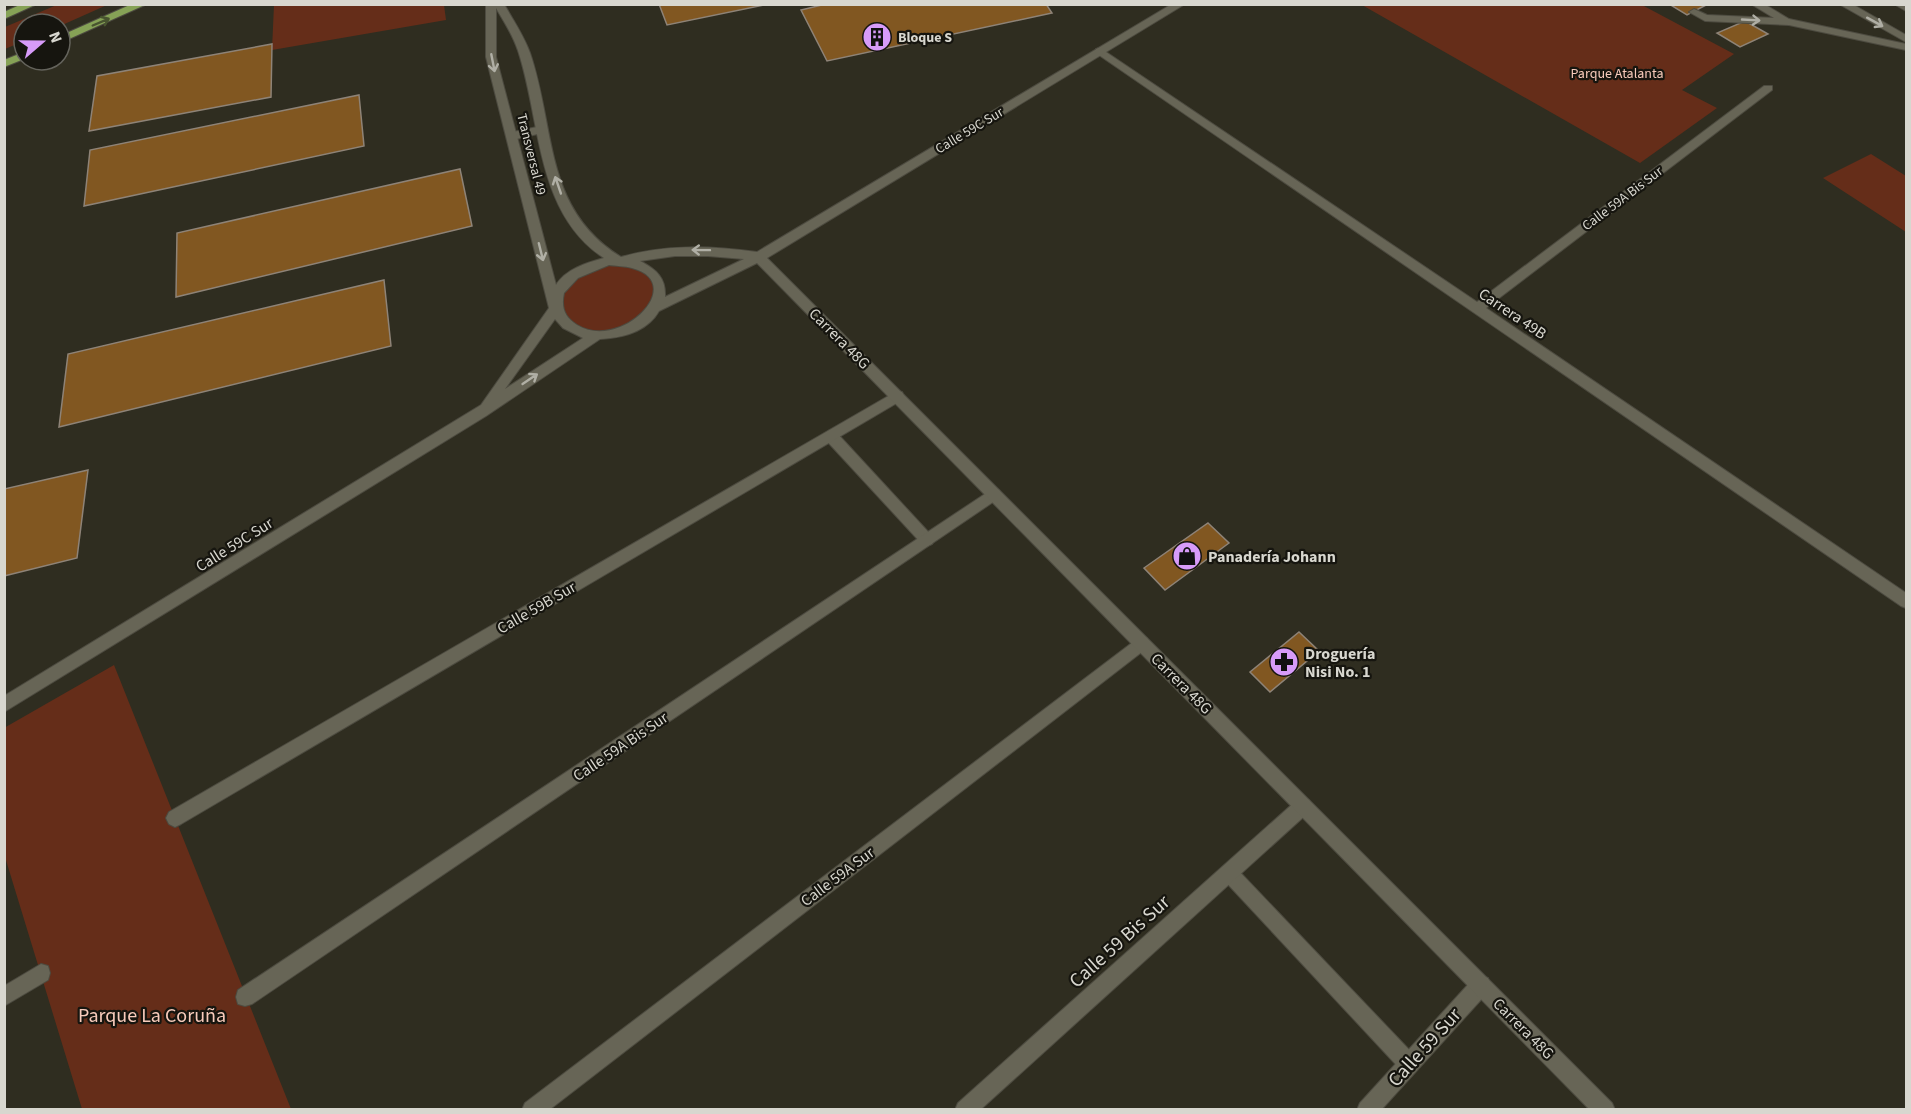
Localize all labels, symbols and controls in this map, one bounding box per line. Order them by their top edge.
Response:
north arrow [12,12,72,72]
one-way arrow [1740,15,1760,26]
one-way arrow [91,16,110,27]
one-way arrow [1866,16,1883,28]
building icon: Bloque S [861,21,893,53]
text: N [43,28,67,46]
place label: Bloque S [898,28,952,48]
one-way arrow [488,52,499,72]
park label: Parque Atalanta [1571,64,1663,84]
street label: Calle 59C Sur [932,102,1008,159]
street label: Transversal 49 [511,111,551,197]
street label: Calle 59A Bis Sur [1578,162,1667,236]
one-way arrow [552,176,563,195]
one-way arrow [536,242,548,261]
one-way arrow [691,245,711,256]
street label: Carrera 49B [1474,283,1551,345]
street label: Carrera 48G [804,303,875,374]
one-way arrow [521,373,538,385]
street label: Calle 59C Sur [192,512,278,577]
shop icon: Panadería Johann [1171,540,1203,572]
place label: Panadería Johann [1208,546,1336,568]
street label: Calle 59B Sur [493,576,580,639]
place label: Droguería Nisi No. 1 [1305,643,1375,683]
pharmacy icon: Droguería Nisi No. 1 [1268,646,1300,678]
street label: Carrera 48G [1146,648,1217,719]
street label: Calle 59A Bis Sur [569,707,673,787]
street label: Calle 59A Sur [796,842,879,912]
street label: Calle 59 Bis Sur [1063,889,1176,995]
street label: Carrera 48G [1488,993,1559,1064]
park label: Parque La Coruña [78,1002,226,1030]
street label: Calle 59 Sur [1382,1002,1468,1093]

